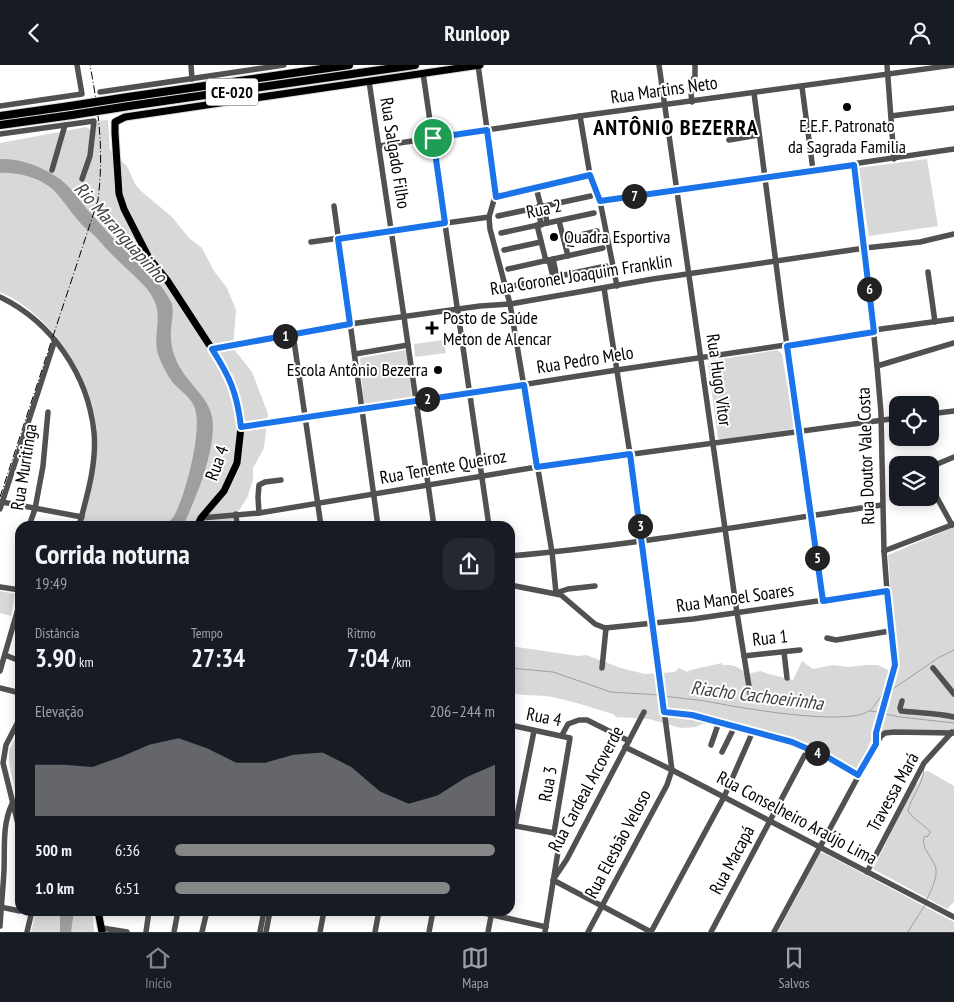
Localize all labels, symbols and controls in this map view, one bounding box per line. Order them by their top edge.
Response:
icon: back [20,19,48,47]
text: Runloop [444,19,510,47]
icon: person [906,19,934,47]
street label: Rua Martins Neto [609,71,719,108]
road number: CE-020 [206,79,258,106]
street label: Rua Salgado Filho [375,96,416,210]
marker: E.E.F. Patronato da Sagrada Familia [841,101,853,113]
district label: ANTÔNIO BEZERRA [592,113,759,141]
place label: E.E.F. Patronato da Sagrada Familia [788,114,906,158]
pin [412,117,454,159]
icon: arrive [419,124,447,152]
water label: Rio Maranguapinho [69,177,174,289]
pin: 7 [622,183,646,209]
text: 7 [631,187,638,205]
street label: Rua 2 [524,194,564,223]
place label: Quadra Esportiva [564,225,670,248]
marker: Quadra Esportiva [548,231,560,243]
street label: Rua Coronel Joaquim Franklin [488,249,674,300]
pin: 6 [856,277,882,301]
text: 6 [866,280,873,298]
place label: Posto de Saúde Meton de Alencar [443,306,551,350]
marker: Posto de Saúde Meton de Alencar [425,321,439,335]
pin: 1 [272,323,298,349]
text: 1 [282,327,289,345]
street label: Rua Hugo Vítor [702,332,737,428]
street label: Rua Pedro Melo [535,340,635,379]
place label: Escola Antônio Bezerra [287,358,428,381]
marker: Escola Antônio Bezerra [432,364,444,376]
pin: 2 [414,387,440,411]
street label: Rua Doutor Vale Costa [852,387,879,525]
text: 2 [424,390,431,408]
map controls [889,396,939,506]
button: locate [889,396,939,446]
street label: Rua Muritinga [5,422,42,512]
street label: Rua 4 [200,442,233,483]
street label: Rua Tenente Queiroz [378,444,508,489]
button: layers [889,456,939,506]
pin: 3 [628,513,652,539]
text: 3 [637,517,644,535]
text: Corrida noturna [35,535,190,572]
button: share [443,538,495,590]
pin: 5 [804,545,830,571]
text: 5 [814,549,821,567]
text: 19:49 [35,573,67,593]
street label: Rua Manoel Soares [675,578,795,617]
text: Distância [35,624,79,642]
text: Tempo [191,624,223,642]
text: Ritmo [347,624,376,642]
street label: Rua 1 [751,624,789,651]
text: 3.90 [35,642,76,674]
text: 27:34 [191,642,245,674]
text: 7:04 [347,642,389,674]
text: km [76,653,94,671]
text: /km [389,653,411,671]
water label: Riacho Cachoeirinha [689,675,826,715]
text: Elevação [35,701,84,721]
text: 206–244 m [430,701,495,721]
street label: Rua 4 [524,702,564,731]
street label: Rua Cardeal Arcoverde [543,722,628,856]
pin: 4 [804,741,830,765]
text: 4 [814,744,821,762]
street label: Travessa Mará [861,748,924,835]
street label: Rua 3 [533,764,562,803]
street label: Rua Conselheiro Araújo Lima [713,766,881,870]
street label: Rua Elesbão Veloso [579,785,656,902]
street label: Rua Macapá [704,821,759,898]
text: 500 m [35,840,72,860]
text: 6:36 [115,840,140,860]
text: 1.0 km [35,878,74,898]
text: 6:51 [115,878,140,898]
tab: Início [144,944,172,992]
tab: Mapa [461,944,489,992]
tab: Salvos [778,944,810,992]

